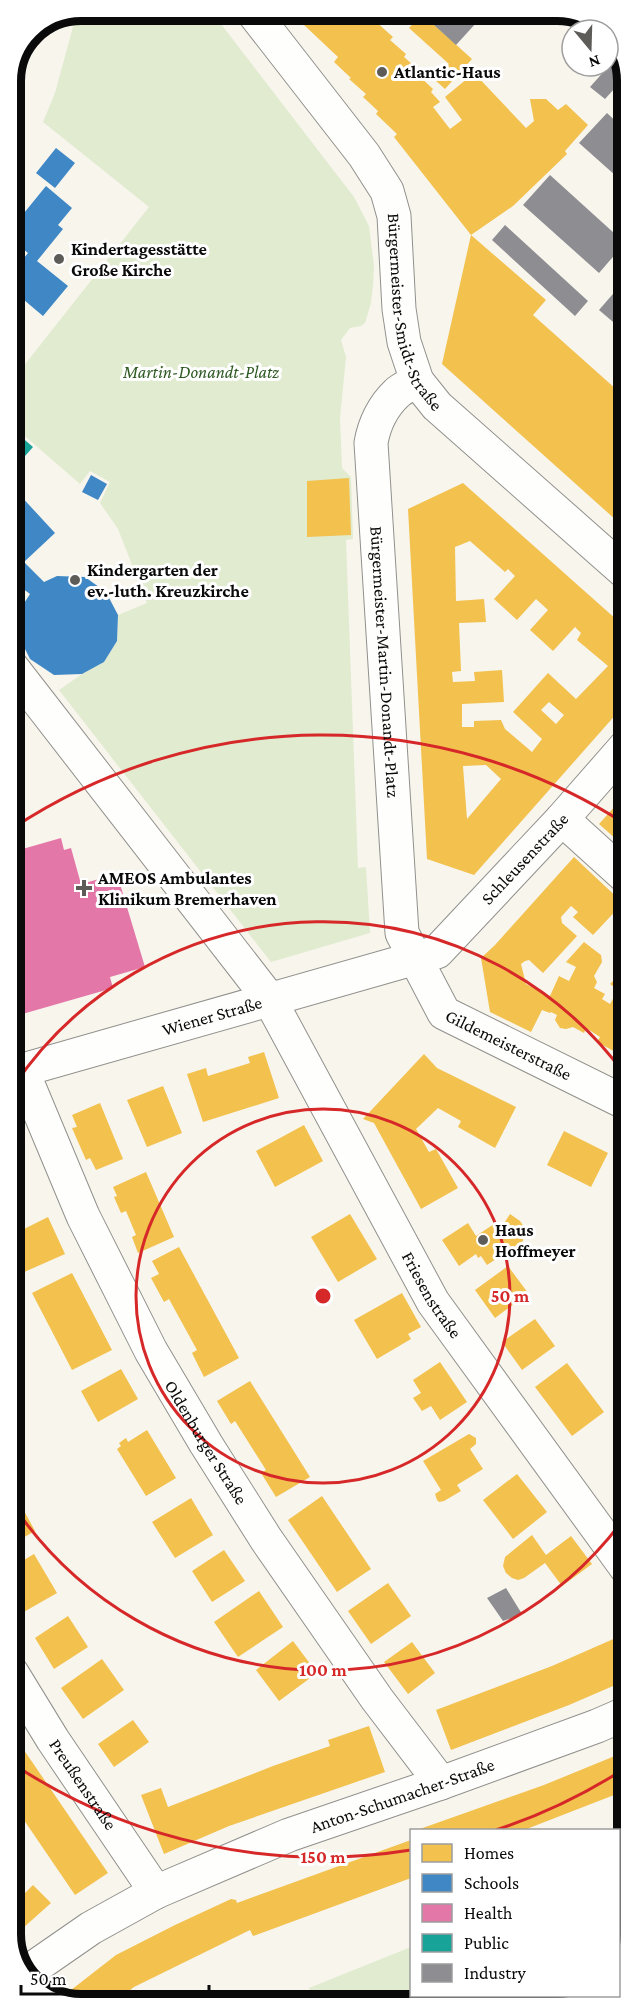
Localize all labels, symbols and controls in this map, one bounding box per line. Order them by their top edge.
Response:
north arrow [560,18,620,78]
text: N [587,52,603,72]
place label: Atlantic-Haus [393,62,501,82]
marker: Atlantic-Haus [375,65,389,79]
street label: Bürgermeister-Smidt-Straße [384,213,447,415]
place label: Kindertagesstätte Große Kirche [71,239,207,280]
marker: Kindertagesstätte Große Kirche [52,252,66,266]
park label: Martin-Donandt-Platz [122,362,279,382]
street label: Bürgermeister-Martin-Donandt-Platz [366,525,403,799]
place label: Kindergarten der ev.-luth. Kreuzkirche [87,560,249,601]
marker: Kindergarten der ev.-luth. Kreuzkirche [68,573,82,587]
street label: Schleusenstraße [477,809,573,908]
place label: AMEOS Ambulantes Klinikum Bremerhaven [97,868,277,909]
marker: AMEOS Ambulantes Klinikum Bremerhaven [75,879,93,897]
street label: Wiener Straße [160,992,264,1040]
street label: Gildemeisterstraße [442,1005,575,1084]
place label: Haus Hoffmeyer [495,1220,576,1261]
marker: Haus Hoffmeyer [476,1233,490,1247]
street label: Friesenstraße [398,1248,466,1342]
centre of rings [313,1286,333,1306]
text: 50 m [491,1286,530,1306]
street label: Oldenburger Straße [161,1377,252,1508]
text: 100 m [299,1660,347,1680]
street label: Preußenstraße [45,1735,121,1834]
street label: Anton-Schumacher-Straße [308,1754,497,1837]
legend [410,1829,620,1997]
text: Homes [464,1843,514,1863]
text: 150 m [300,1847,346,1867]
text: Schools [464,1873,519,1893]
text: Health [464,1903,513,1923]
text: Public [464,1933,509,1953]
scale bar [21,1958,208,1996]
text: Industry [464,1963,527,1983]
text: 50 m [30,1969,67,1989]

